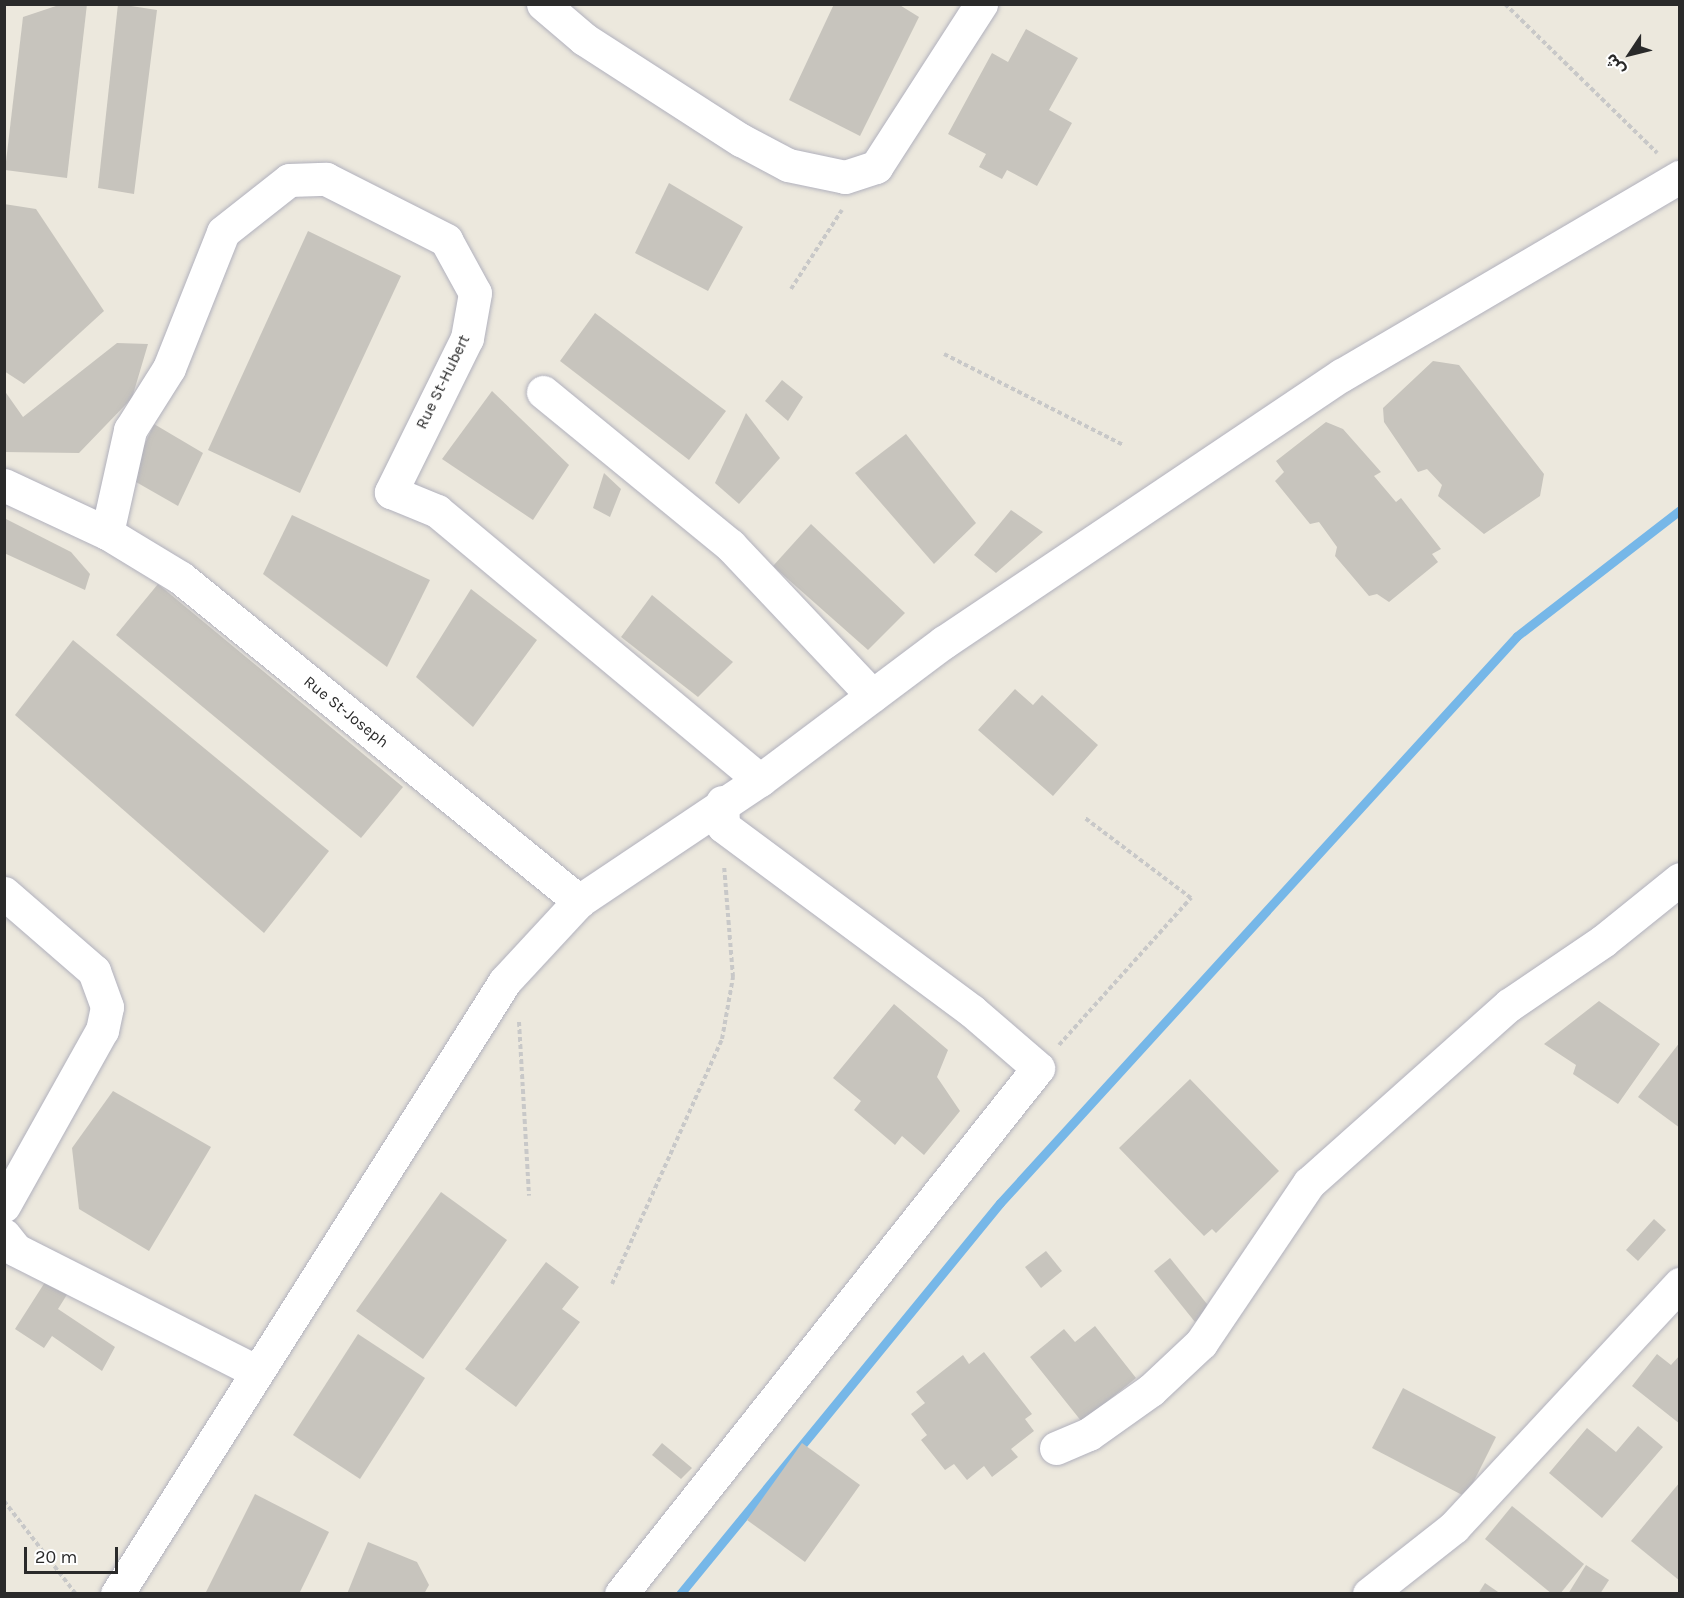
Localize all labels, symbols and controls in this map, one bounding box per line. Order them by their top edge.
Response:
north arrow [1600,24,1660,84]
text: ش [1601,50,1629,79]
street label: Rue St-Hubert [412,332,474,432]
street label: Rue St-Joseph [300,672,392,752]
scale bar [27,1535,122,1573]
text: 20 m [35,1546,77,1568]

